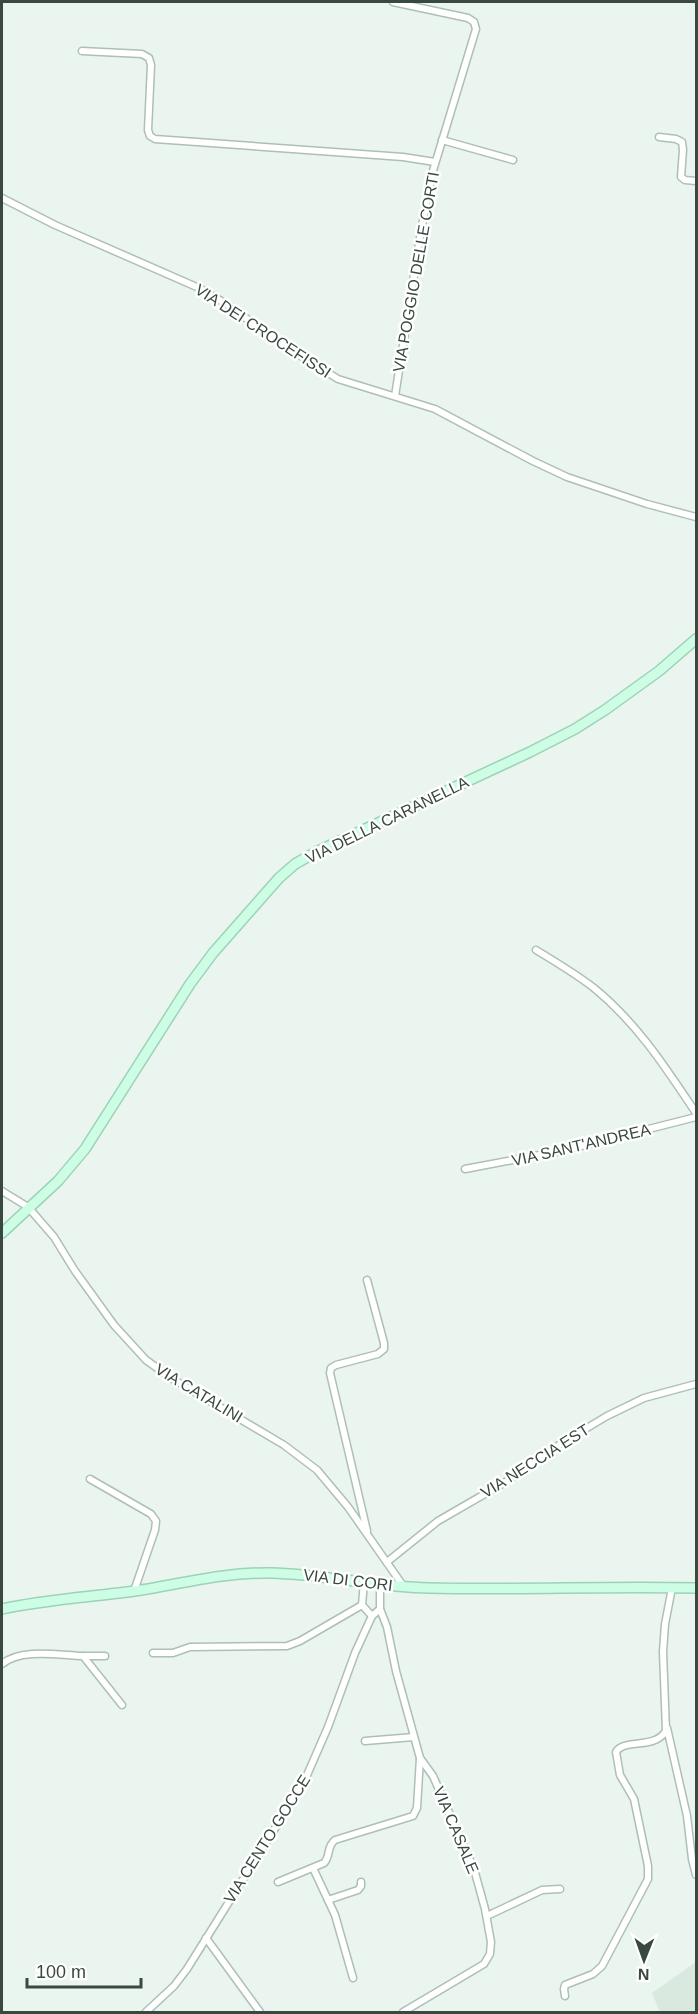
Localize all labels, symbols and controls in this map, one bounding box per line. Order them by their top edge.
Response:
street label: VIA POGGIO DELLE CORTI [390,170,442,374]
street label: VIA DEI CROCEFISSI [192,281,334,381]
street label: VIA DELLA CARANELLA [303,773,471,867]
street label: VIA SANT'ANDREA [510,1121,652,1169]
street label: VIA CATALINI [152,1360,246,1426]
street label: VIA NECCIA EST [478,1421,592,1501]
street label: VIA DI CORI [302,1566,394,1594]
street label: VIA CENTO GOCCE [221,1772,313,1906]
street label: VIA CASALE [430,1784,482,1876]
north arrow [614,1930,674,1990]
scale bar [27,1951,141,1989]
text: 100 m [36,1962,86,1982]
text: N [638,1966,650,1983]

